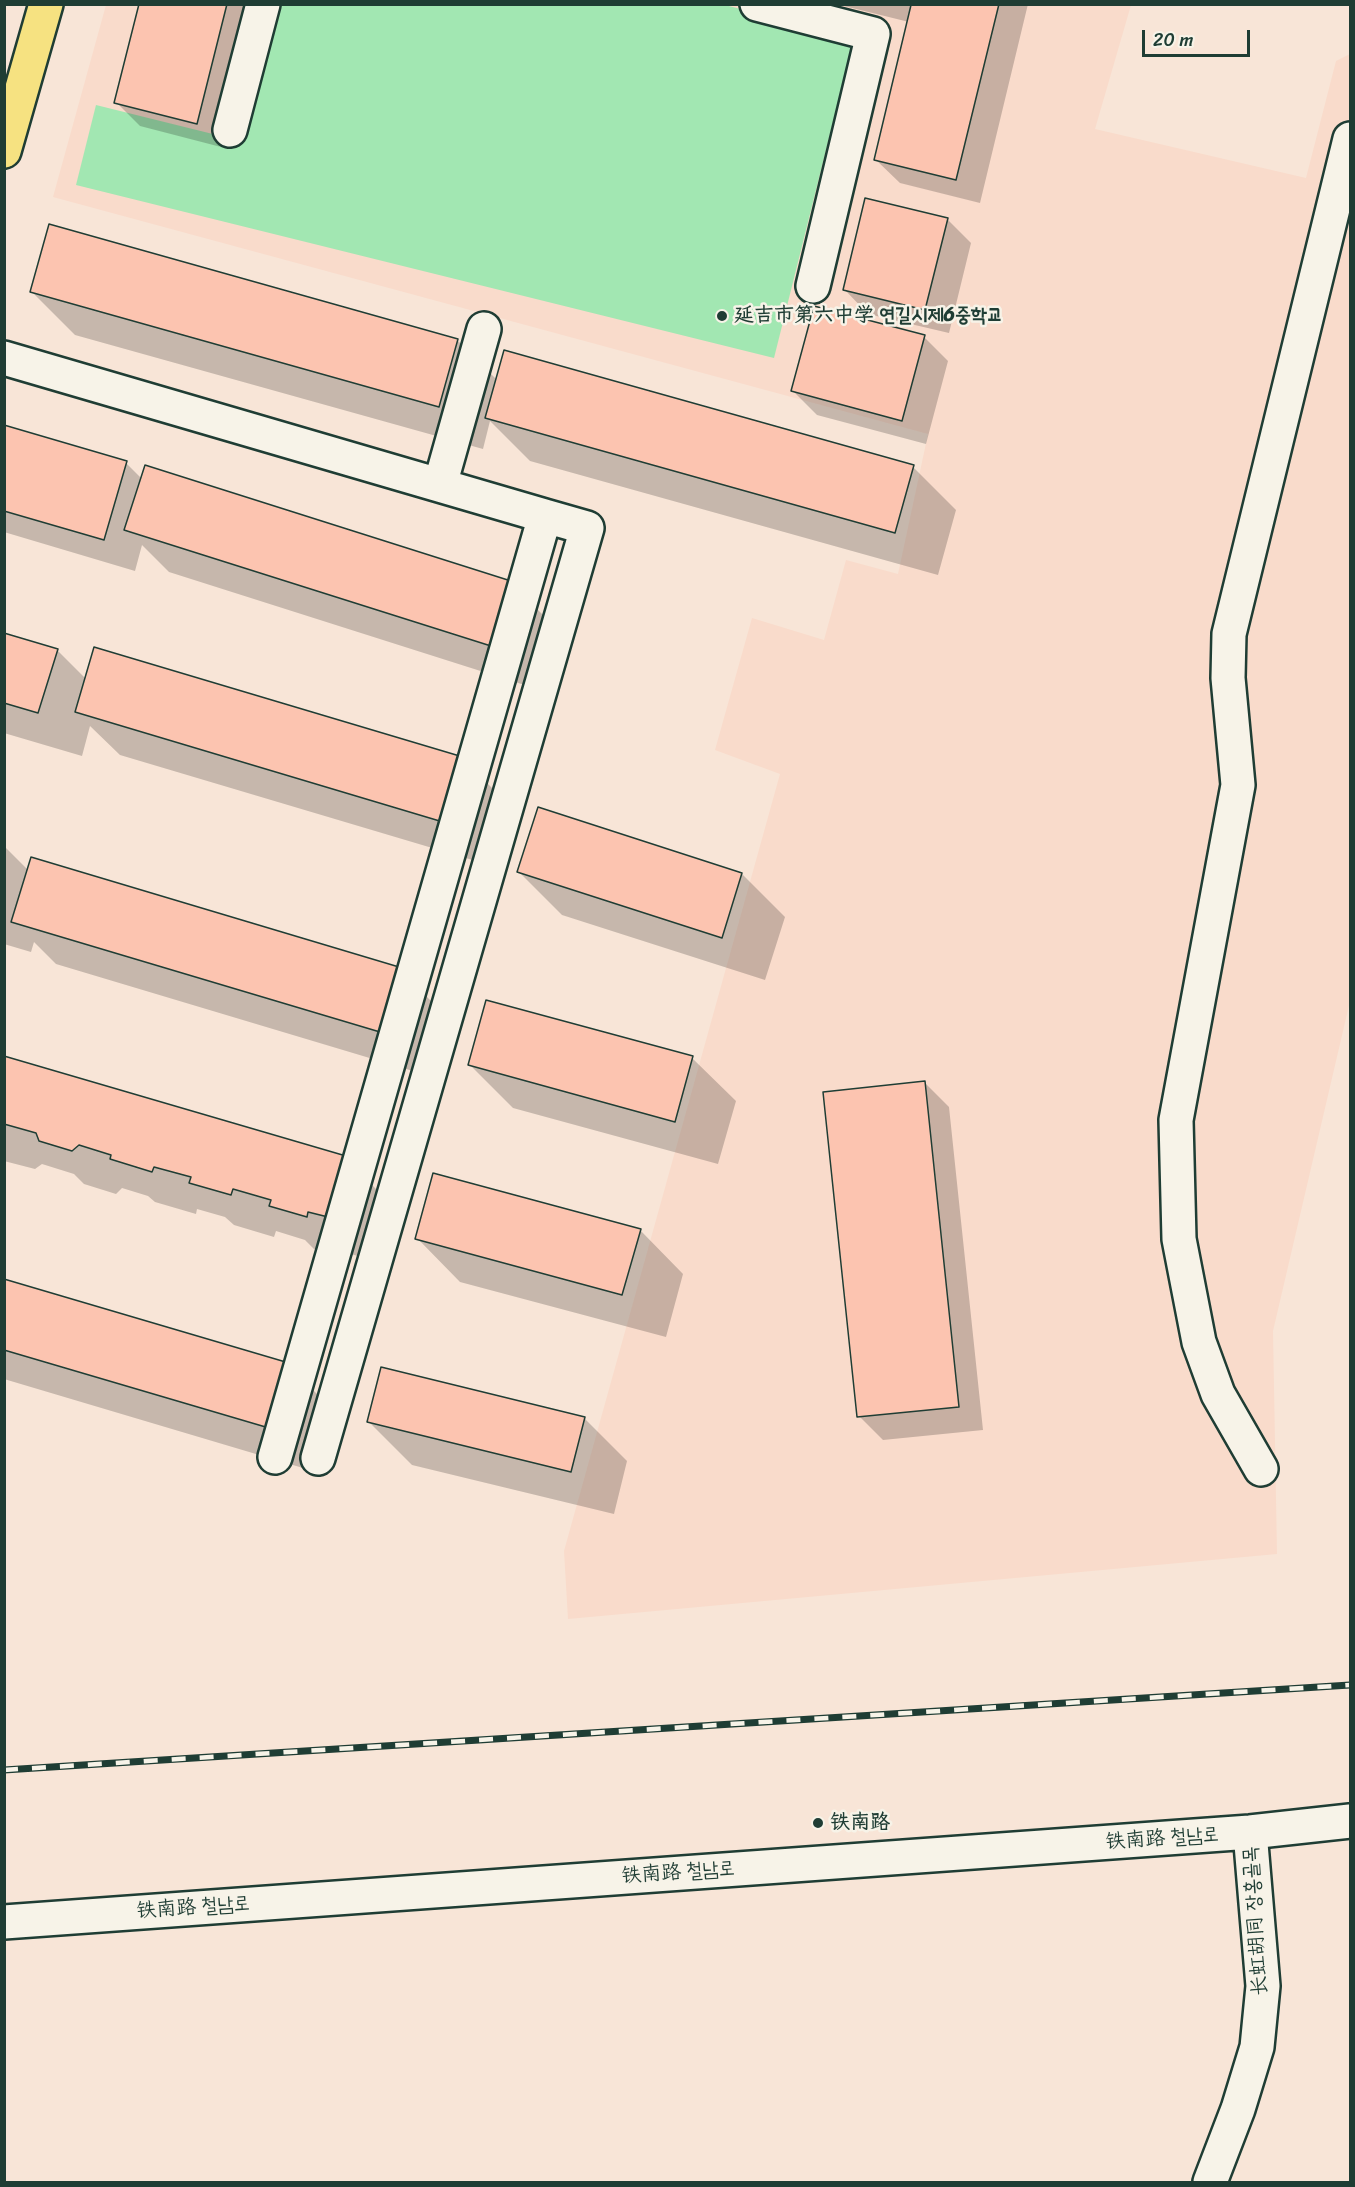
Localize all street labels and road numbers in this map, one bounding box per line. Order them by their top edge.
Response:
street label: 铁南路 철남로 [1105,1823,1219,1855]
street label: 长虹胡同 장홍골목 [1239,1846,1273,1996]
street label: 铁南路 철남로 [621,1857,735,1889]
street label: 铁南路 철남로 [136,1892,250,1924]

